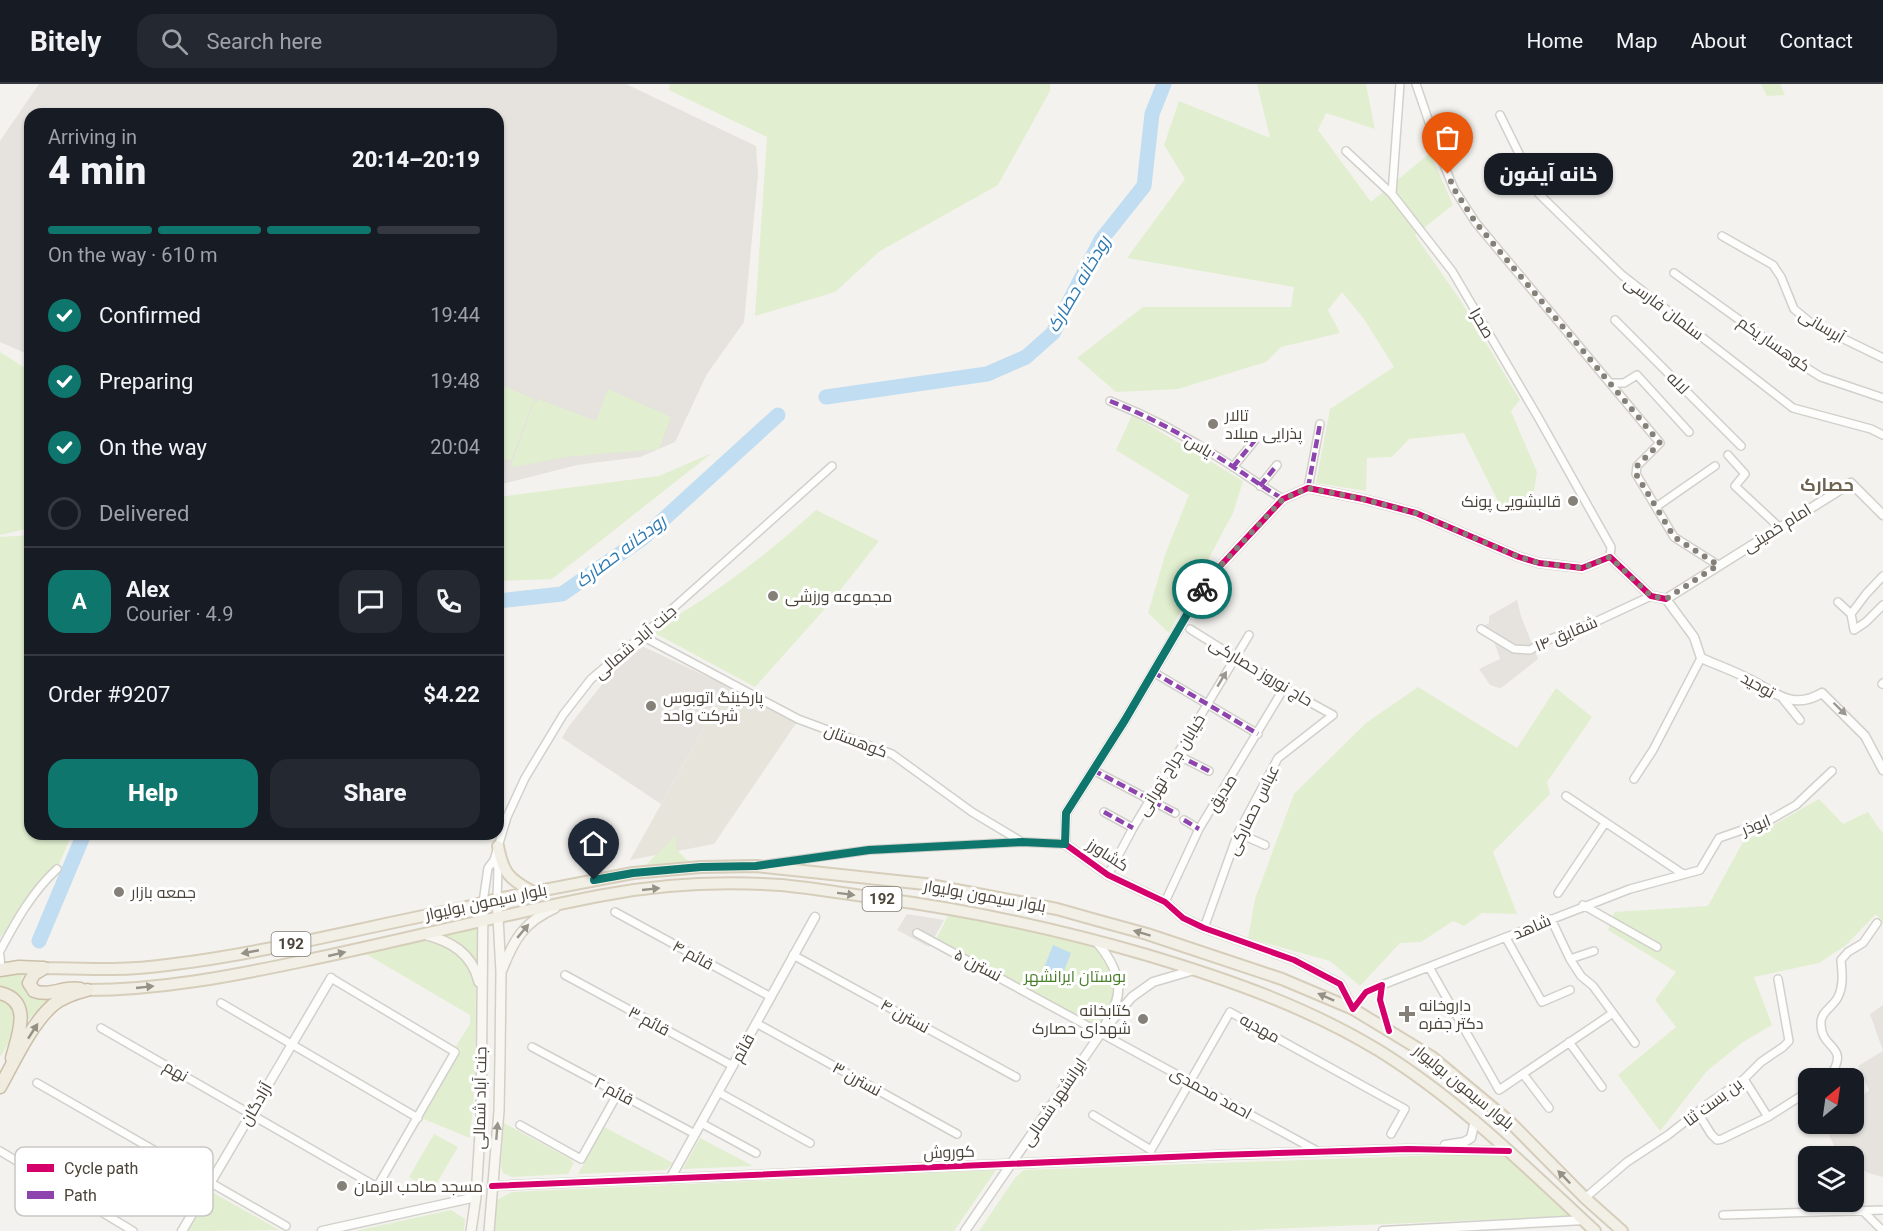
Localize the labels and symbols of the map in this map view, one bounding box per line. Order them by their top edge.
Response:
pin [1422,112,1473,174]
callout: خانه آیفون [1484,153,1613,195]
water label: رودخانه حصارک [1042,231,1115,336]
street label: سلمان فارسی [1620,272,1707,345]
street label: صحرا [1466,304,1498,342]
street label: آبرسانی [1795,305,1849,348]
street label: کوهسار یکم [1733,312,1814,378]
street label: لاله [1663,368,1693,398]
place label: تالار پذرایی میلاد [1224,406,1303,445]
marker: تالار پذرایی میلاد [1206,417,1220,431]
street label: یاس [1181,431,1217,463]
district label: حصارک [1800,474,1854,495]
place label: قالبشویی پونک [1461,492,1561,513]
marker: قالبشویی پونک [1566,494,1580,508]
street label: امام خمینی [1740,500,1816,558]
water label: رودخانه حصارک [571,509,670,592]
courier [1172,559,1232,619]
place label: مجموعه ورزشی [785,587,892,607]
marker: مجموعه ورزشی [766,589,780,603]
street label: جنت آباد شمالی [590,601,681,684]
street label: شقایق ۱۴ [1532,612,1601,657]
street label: حاج نوروز حصارکی [1205,634,1316,712]
street label: توحید [1738,668,1779,702]
one-way arrow [1217,671,1228,687]
place label: پارکینگ اتوبوس شرکت واحد [663,688,764,725]
marker: پارکینگ اتوبوس شرکت واحد [644,699,658,713]
one-way arrow [1832,702,1846,716]
street label: خیابان جراح تهرانی [1133,711,1211,820]
street label: کوهستان [822,720,890,763]
street label: عباس حصارکی [1223,762,1284,859]
street label: صدیق [1203,771,1242,816]
street label: ابوذر [1738,811,1773,840]
pin [568,818,619,880]
street label: کشاورز [1083,834,1132,875]
street label: بلوار سیمون بولیوار [921,876,1048,917]
street label: بلوار سیمون بولیوار [422,880,549,925]
place label: جمعه بازار [130,883,196,902]
one-way arrow [642,884,661,894]
marker: جمعه بازار [112,885,126,899]
road number: 192 [862,887,902,911]
one-way arrow [836,889,855,898]
street label: شاهد [1510,911,1554,943]
one-way arrow [516,923,529,939]
one-way arrow [1133,928,1151,937]
road number: 192 [272,932,310,956]
street label: قائم ۴ [668,936,717,976]
street label: نسترن ۵ [951,945,1005,986]
one-way arrow [241,948,260,957]
one-way arrow [328,948,347,958]
park label: بوستان ایرانشهر [1023,967,1126,987]
one-way arrow [136,982,155,992]
one-way arrow [1318,993,1335,1002]
street label: نسترن ۴ [877,995,933,1038]
place label: داروخانه دکتر جفره [1419,996,1483,1033]
place label: کتابخانه شهدای حصارک [1032,1001,1131,1039]
street label: قائم ۳ [624,1002,673,1041]
marker: داروخانه دکتر جفره [1400,1007,1414,1021]
street label: مهدیه [1236,1009,1283,1048]
marker: کتابخانه شهدای حصارک [1136,1012,1150,1026]
one-way arrow [28,1022,39,1039]
street label: قائم [728,1031,760,1066]
street label: بلوار سیمون بولیوار [1408,1040,1518,1134]
street label: جنت آباد شمالی [470,1046,491,1150]
street label: ایرانشهر شمالی [1018,1054,1091,1150]
street label: نهم [159,1056,192,1087]
street label: نسترن ۳ [829,1058,885,1101]
street label: احمد محمدی [1166,1063,1255,1124]
north arrow [1798,1068,1864,1134]
street label: قائم ۲ [590,1073,637,1111]
street label: بن بست ثنا [1680,1074,1747,1131]
street label: آزادگان [236,1078,277,1129]
one-way arrow [492,1121,502,1140]
street label: کوروش [923,1142,975,1163]
legend [15,1147,213,1216]
text: Cycle path [64,1159,138,1178]
one-way arrow [1558,1170,1572,1184]
place label: مسجد صاحب الزمان [354,1177,483,1197]
marker: مسجد صاحب الزمان [335,1179,349,1193]
text: Path [64,1186,97,1205]

